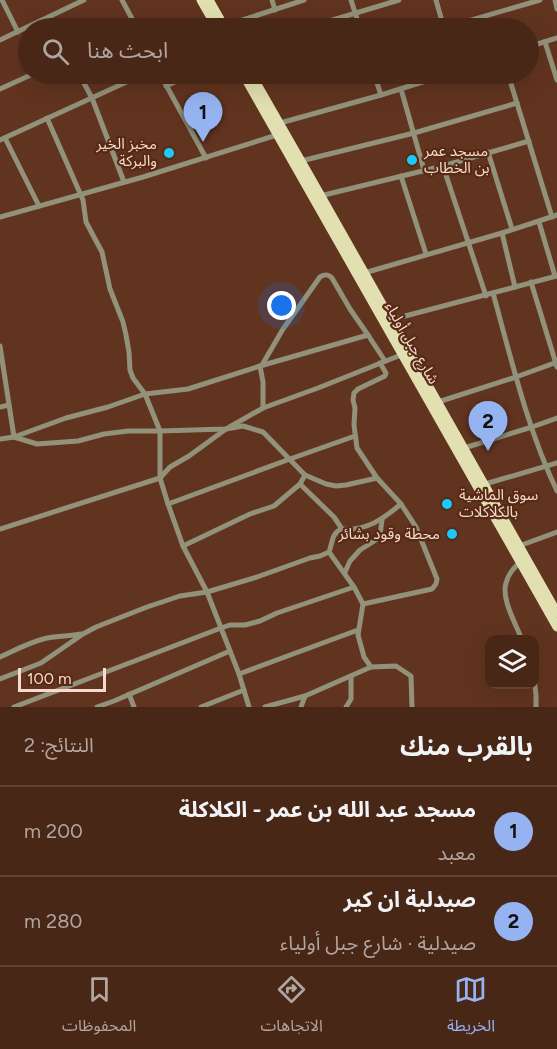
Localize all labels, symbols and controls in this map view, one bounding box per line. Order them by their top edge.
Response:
search box [18,18,539,84]
icon: search [39,35,72,68]
text: ابحث هنا [87,37,168,64]
pin: 1 [184,92,222,142]
place label: مخبز الخير والبركة [95,135,157,170]
place label: مسجد عمر بن الخطاب [423,142,490,177]
marker: مخبز الخير والبركة [162,146,176,160]
marker: مسجد عمر بن الخطاب [405,153,419,167]
your location [267,291,296,320]
street label: شارع جبل أولياء [379,299,443,389]
pin: 2 [468,402,508,451]
place label: سوق الماشية بالكلاكلات [459,486,539,521]
marker: سوق الماشية بالكلاكلات [440,497,454,511]
place label: محطة وقود بشائر [337,525,440,543]
marker: محطة وقود بشائر [445,527,459,541]
map controls [485,635,539,689]
button: layers [485,635,539,689]
scale bar [18,665,106,692]
text: 100 m [27,669,72,688]
text: بالقرب منك [400,730,533,762]
text: النتائج: 2 [24,733,94,757]
text: مسجد عبد الله بن عمر - الكلاكلة [179,796,476,823]
text: 200 m [24,819,83,843]
text: 1 [509,819,518,843]
text: معبد [438,841,476,865]
text: صيدلية ان كير [344,886,476,913]
text: 280 m [24,909,82,933]
text: 2 [508,909,519,933]
text: صيدلية · شارع جبل أولياء [280,931,476,955]
tab: المحفوظات [62,973,136,1043]
tab: الاتجاهات [260,973,323,1043]
tab: الخريطة [447,973,495,1043]

